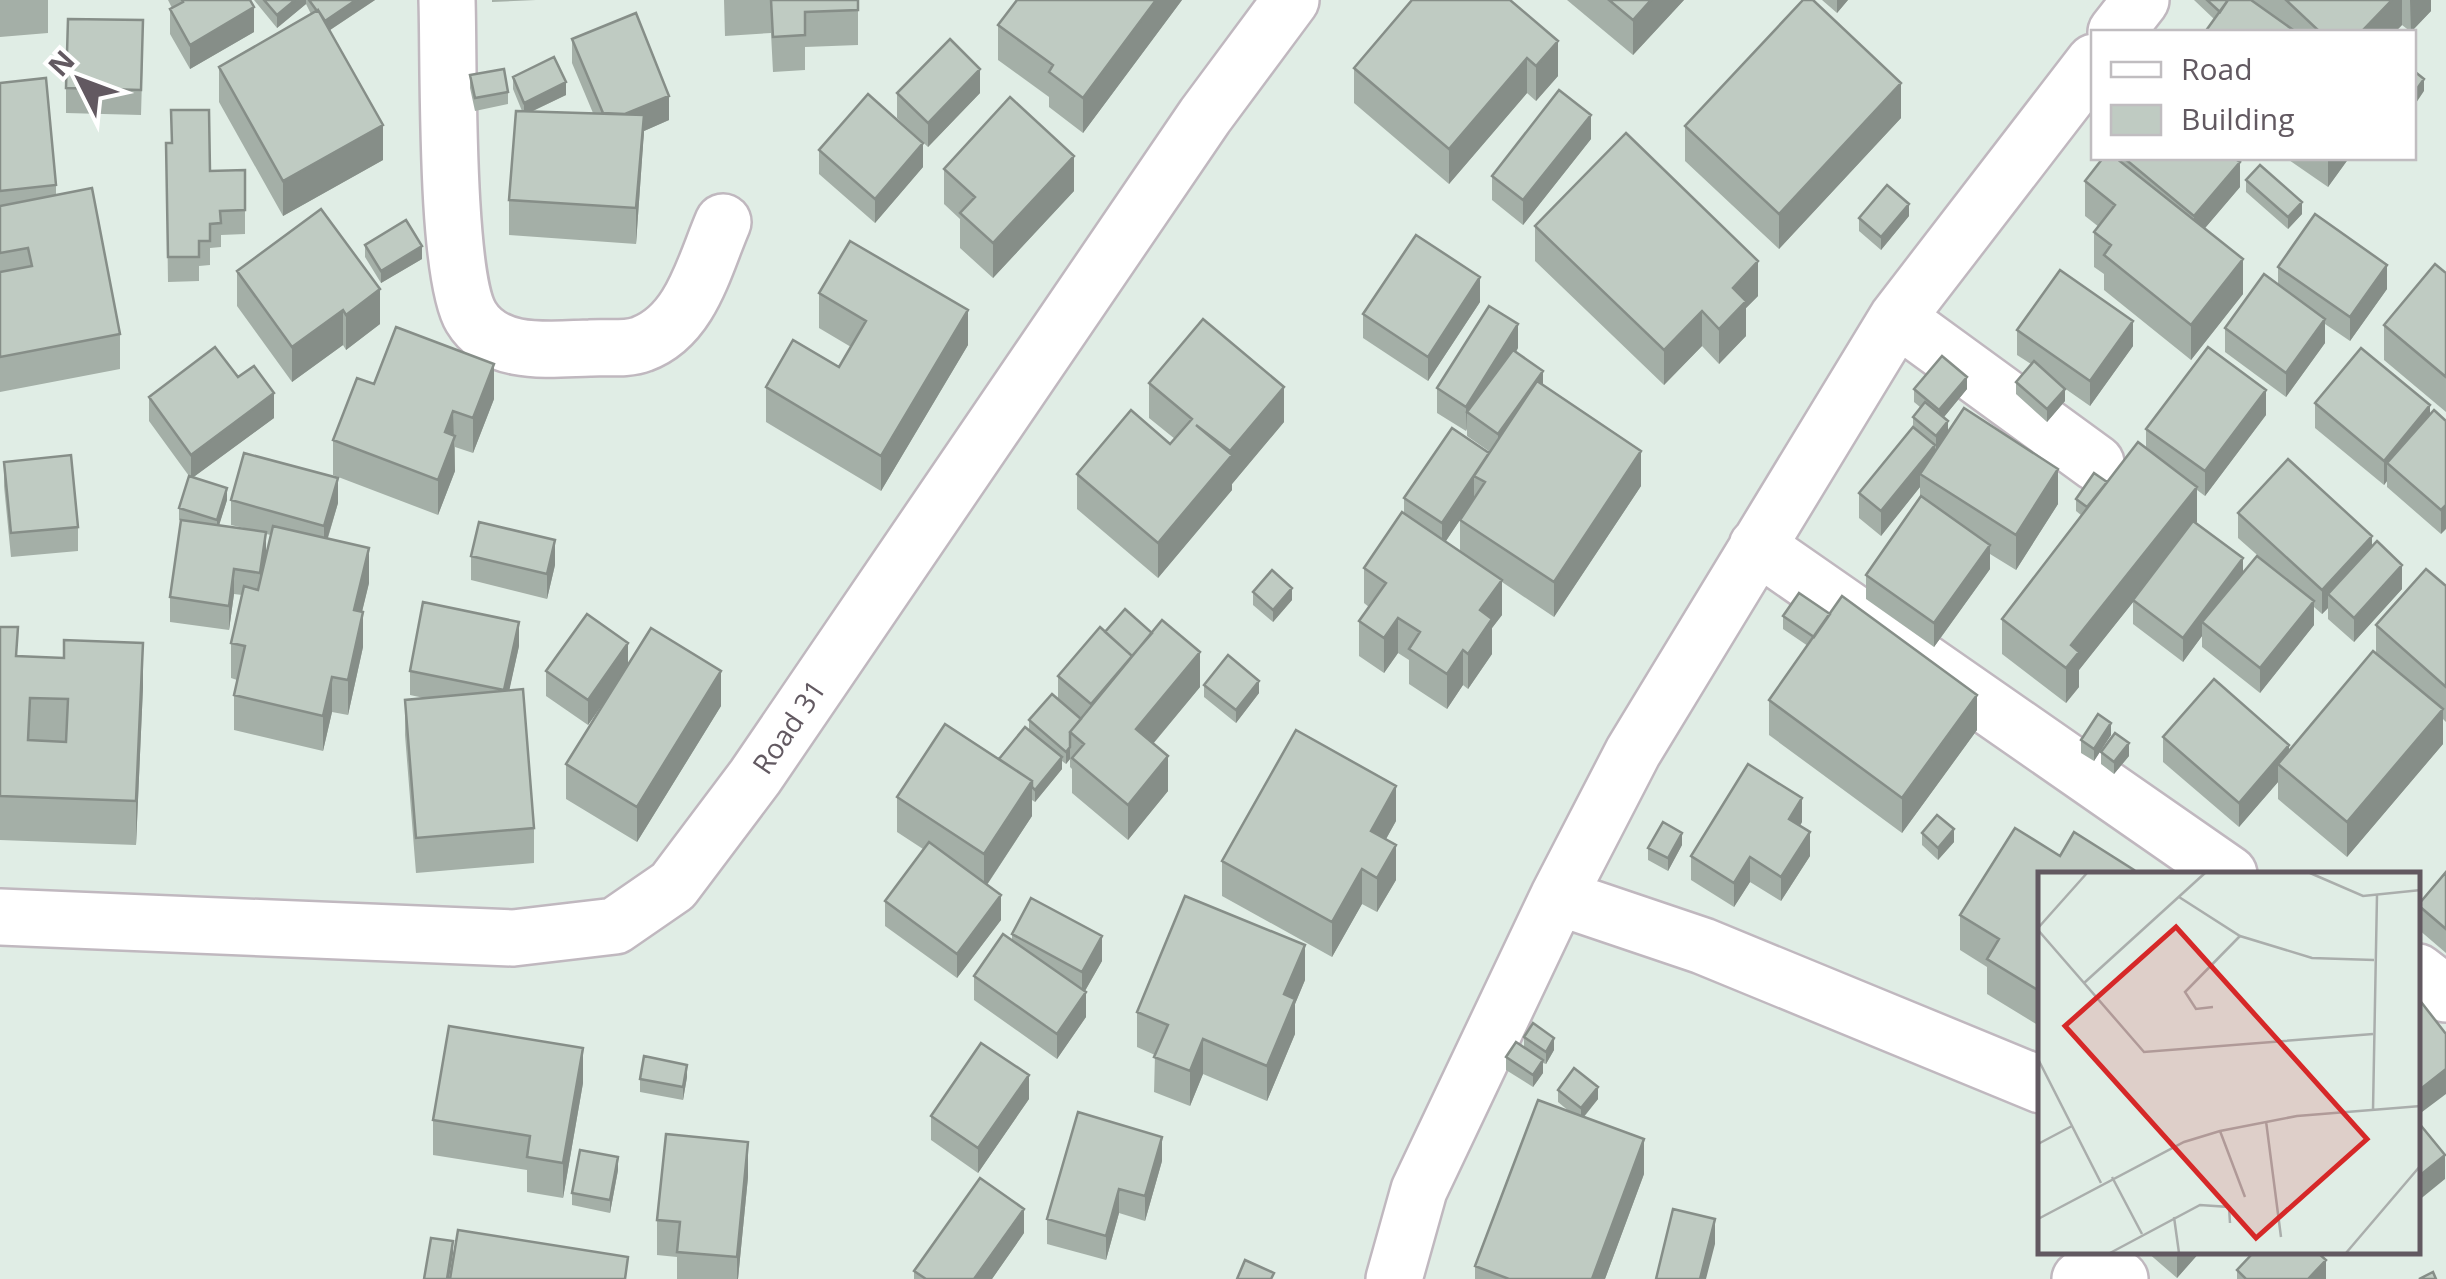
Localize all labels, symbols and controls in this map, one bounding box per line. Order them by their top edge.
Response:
north arrow [30,30,130,130]
legend [2091,30,2416,160]
text: N [39,41,82,84]
text: Road [2181,48,2253,89]
text: Building [2181,98,2295,139]
street label: Road 31 [743,672,834,781]
inset map [2038,872,2421,1254]

